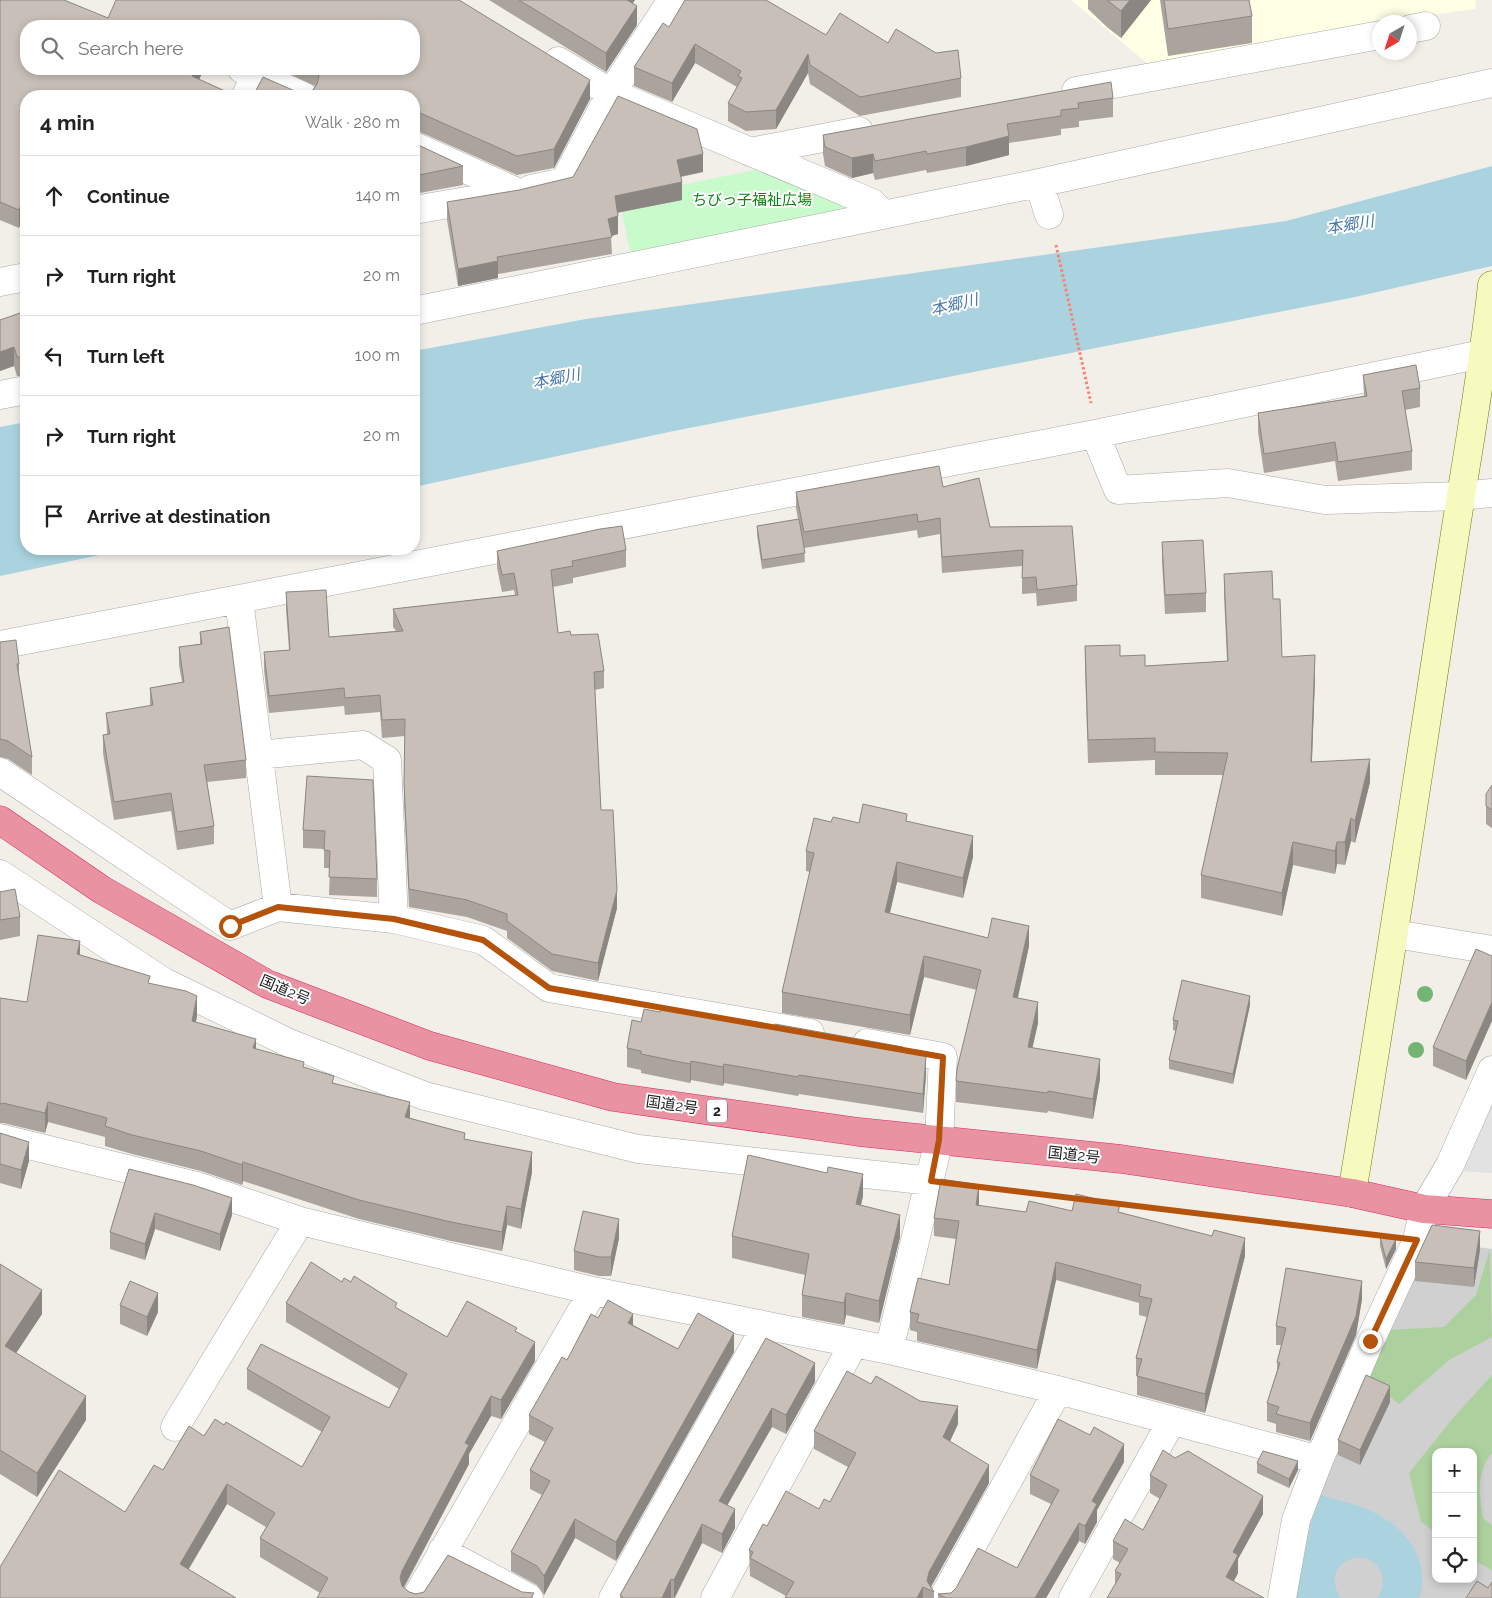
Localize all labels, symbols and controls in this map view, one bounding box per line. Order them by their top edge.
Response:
north arrow [1372,15,1417,60]
search box [20,20,420,75]
icon: search [38,34,66,62]
text: Search here [78,37,184,59]
text: 4 min [40,110,95,135]
text: Walk · 280 m [305,113,400,132]
icon: ahead [40,182,68,210]
text: Continue [87,185,170,207]
text: 140 m [356,186,400,205]
park label: ちびっ子福祉広場 [692,191,812,209]
water label: 本郷川 [1325,211,1377,238]
icon: right [40,262,68,290]
text: Turn right [87,265,176,287]
text: 20 m [363,266,400,285]
water label: 本郷川 [929,289,982,319]
icon: left [40,342,68,370]
text: Turn left [87,345,164,367]
text: 100 m [355,346,400,365]
water label: 本郷川 [531,364,583,392]
icon: right [40,422,68,450]
text: Turn right [87,425,176,447]
text: 20 m [363,426,400,445]
icon: arrive [40,502,68,530]
text: Arrive at destination [87,505,271,527]
route start [219,915,242,938]
street label: 国道2号 [257,971,313,1009]
street label: 国道2号 [645,1092,699,1118]
road number: 2 [707,1100,727,1122]
street label: 国道2号 [1047,1143,1101,1167]
route end [1359,1330,1382,1353]
map controls [1432,1448,1477,1583]
button: + [1432,1448,1477,1493]
button: − [1432,1493,1477,1538]
button: locate [1432,1538,1477,1583]

